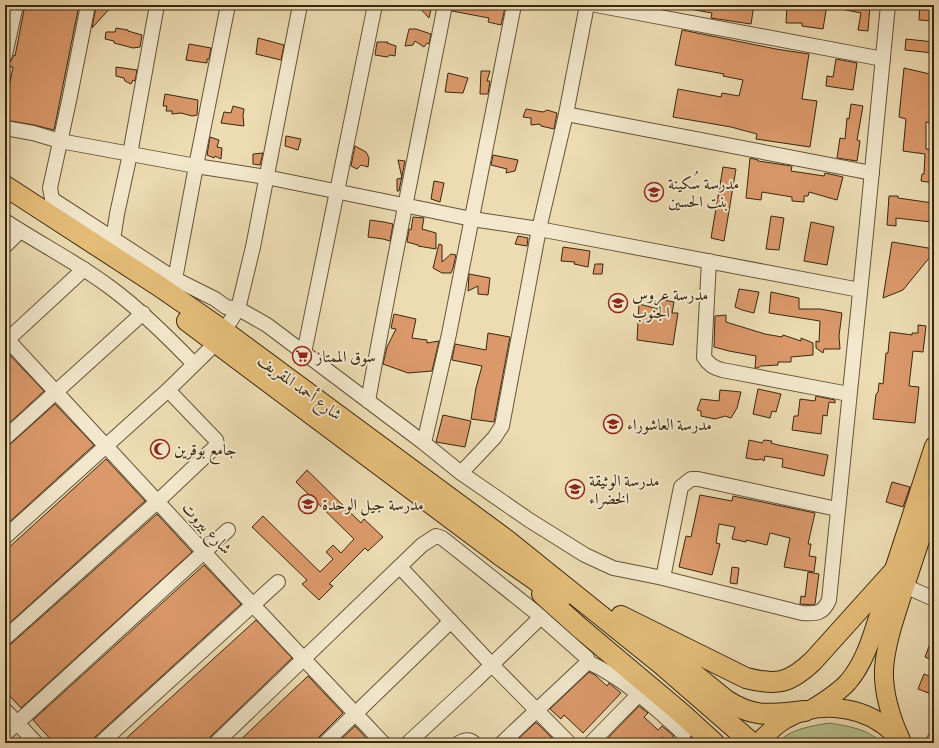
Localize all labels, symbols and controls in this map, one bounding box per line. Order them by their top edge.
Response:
place label: مدرسة سُكينة بنت الحسين [668,170,739,211]
school or university icon: مدرسة سُكينة بنت الحسين [643,181,665,203]
place label: مدرسة عروس الجنوب [632,285,708,323]
school or university icon: مدرسة عروس الجنوب [607,292,629,314]
supermarket icon: سوق الممتاز [291,345,313,367]
place label: سوق الممتاز [314,347,376,367]
street label: شارع أحمد المقريف [252,348,347,427]
school or university icon: مدرسة العاشوراء [602,413,624,435]
place label: مدرسة العاشوراء [627,415,712,435]
mosque icon: جامع بوقرين [149,438,171,460]
place label: جامع بوقرين [174,440,236,465]
place label: مدرسة الوثيقة الخضراء [589,471,659,509]
school or university icon: مدرسة الوثيقة الخضراء [564,478,586,500]
school or university icon: مدرسة جيل الوحدة [297,493,319,515]
place label: مدرسة جيل الوحدة [322,495,424,516]
street label: شارع بيروت [175,498,236,561]

